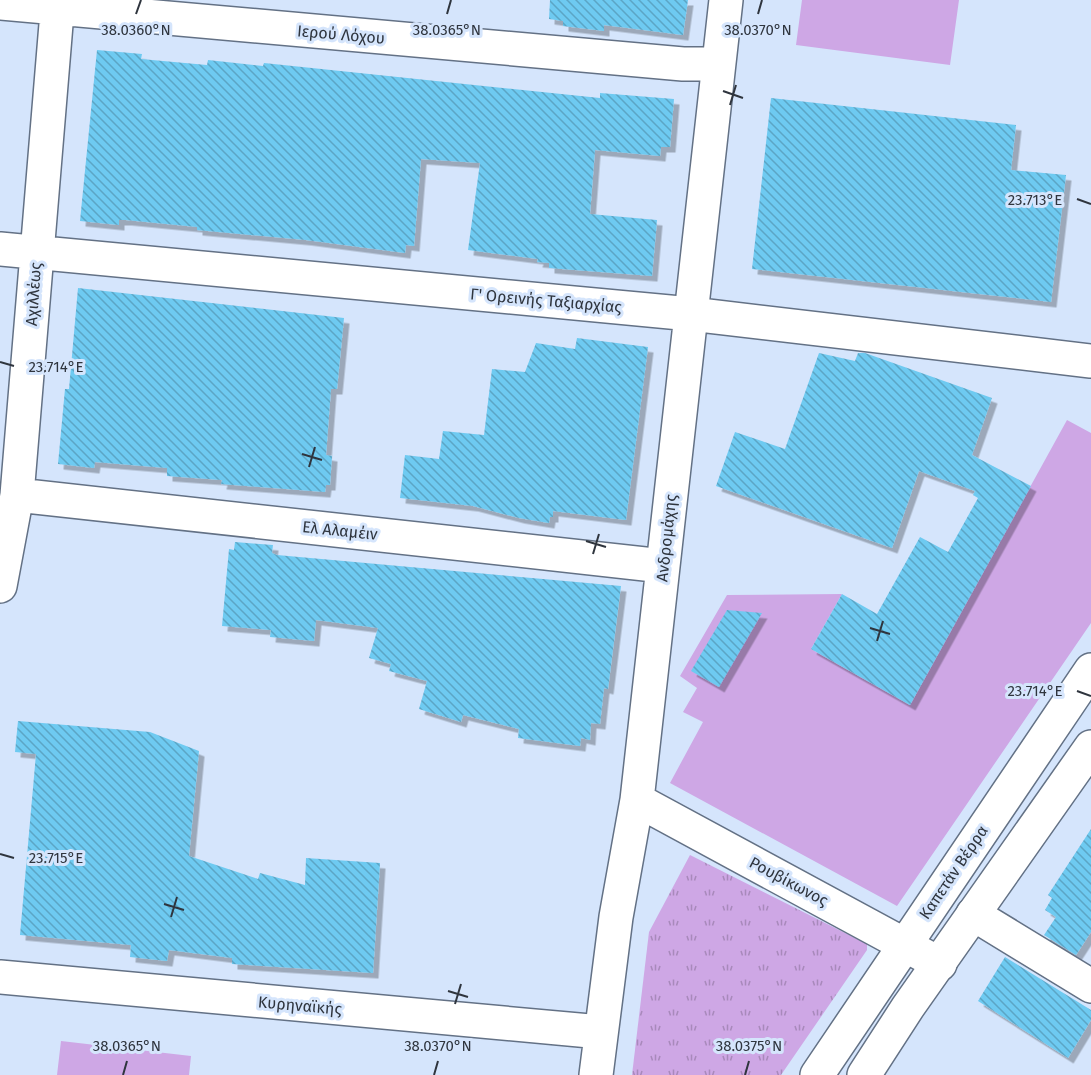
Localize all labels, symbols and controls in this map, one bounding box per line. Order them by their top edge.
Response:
text: 38.0360°N [101,21,171,39]
street label: Ιερού Λόχου [296,21,386,48]
text: 38.0365°N [413,21,481,39]
text: 38.0370°N [724,21,792,39]
text: 23.713°E [1008,191,1062,209]
street label: Αχιλλέως [22,261,45,326]
street label: Γ' Ορεινής Ταξιαρχίας [469,284,623,317]
text: 23.714°E [28,358,84,376]
street label: Ανδρομάχης [652,493,681,583]
street label: Ελ Αλαμέιν [301,517,379,544]
text: 23.714°E [1007,682,1063,700]
street label: Καπετάν Βέρρα [915,822,992,923]
text: 23.715°E [29,849,83,867]
street label: Ρουβίκωνος [746,853,832,910]
street label: Κυρηναϊκής [257,992,343,1019]
text: 38.0365°N [93,1037,161,1055]
text: 38.0370°N [404,1037,472,1055]
text: 38.0375°N [716,1037,782,1055]

